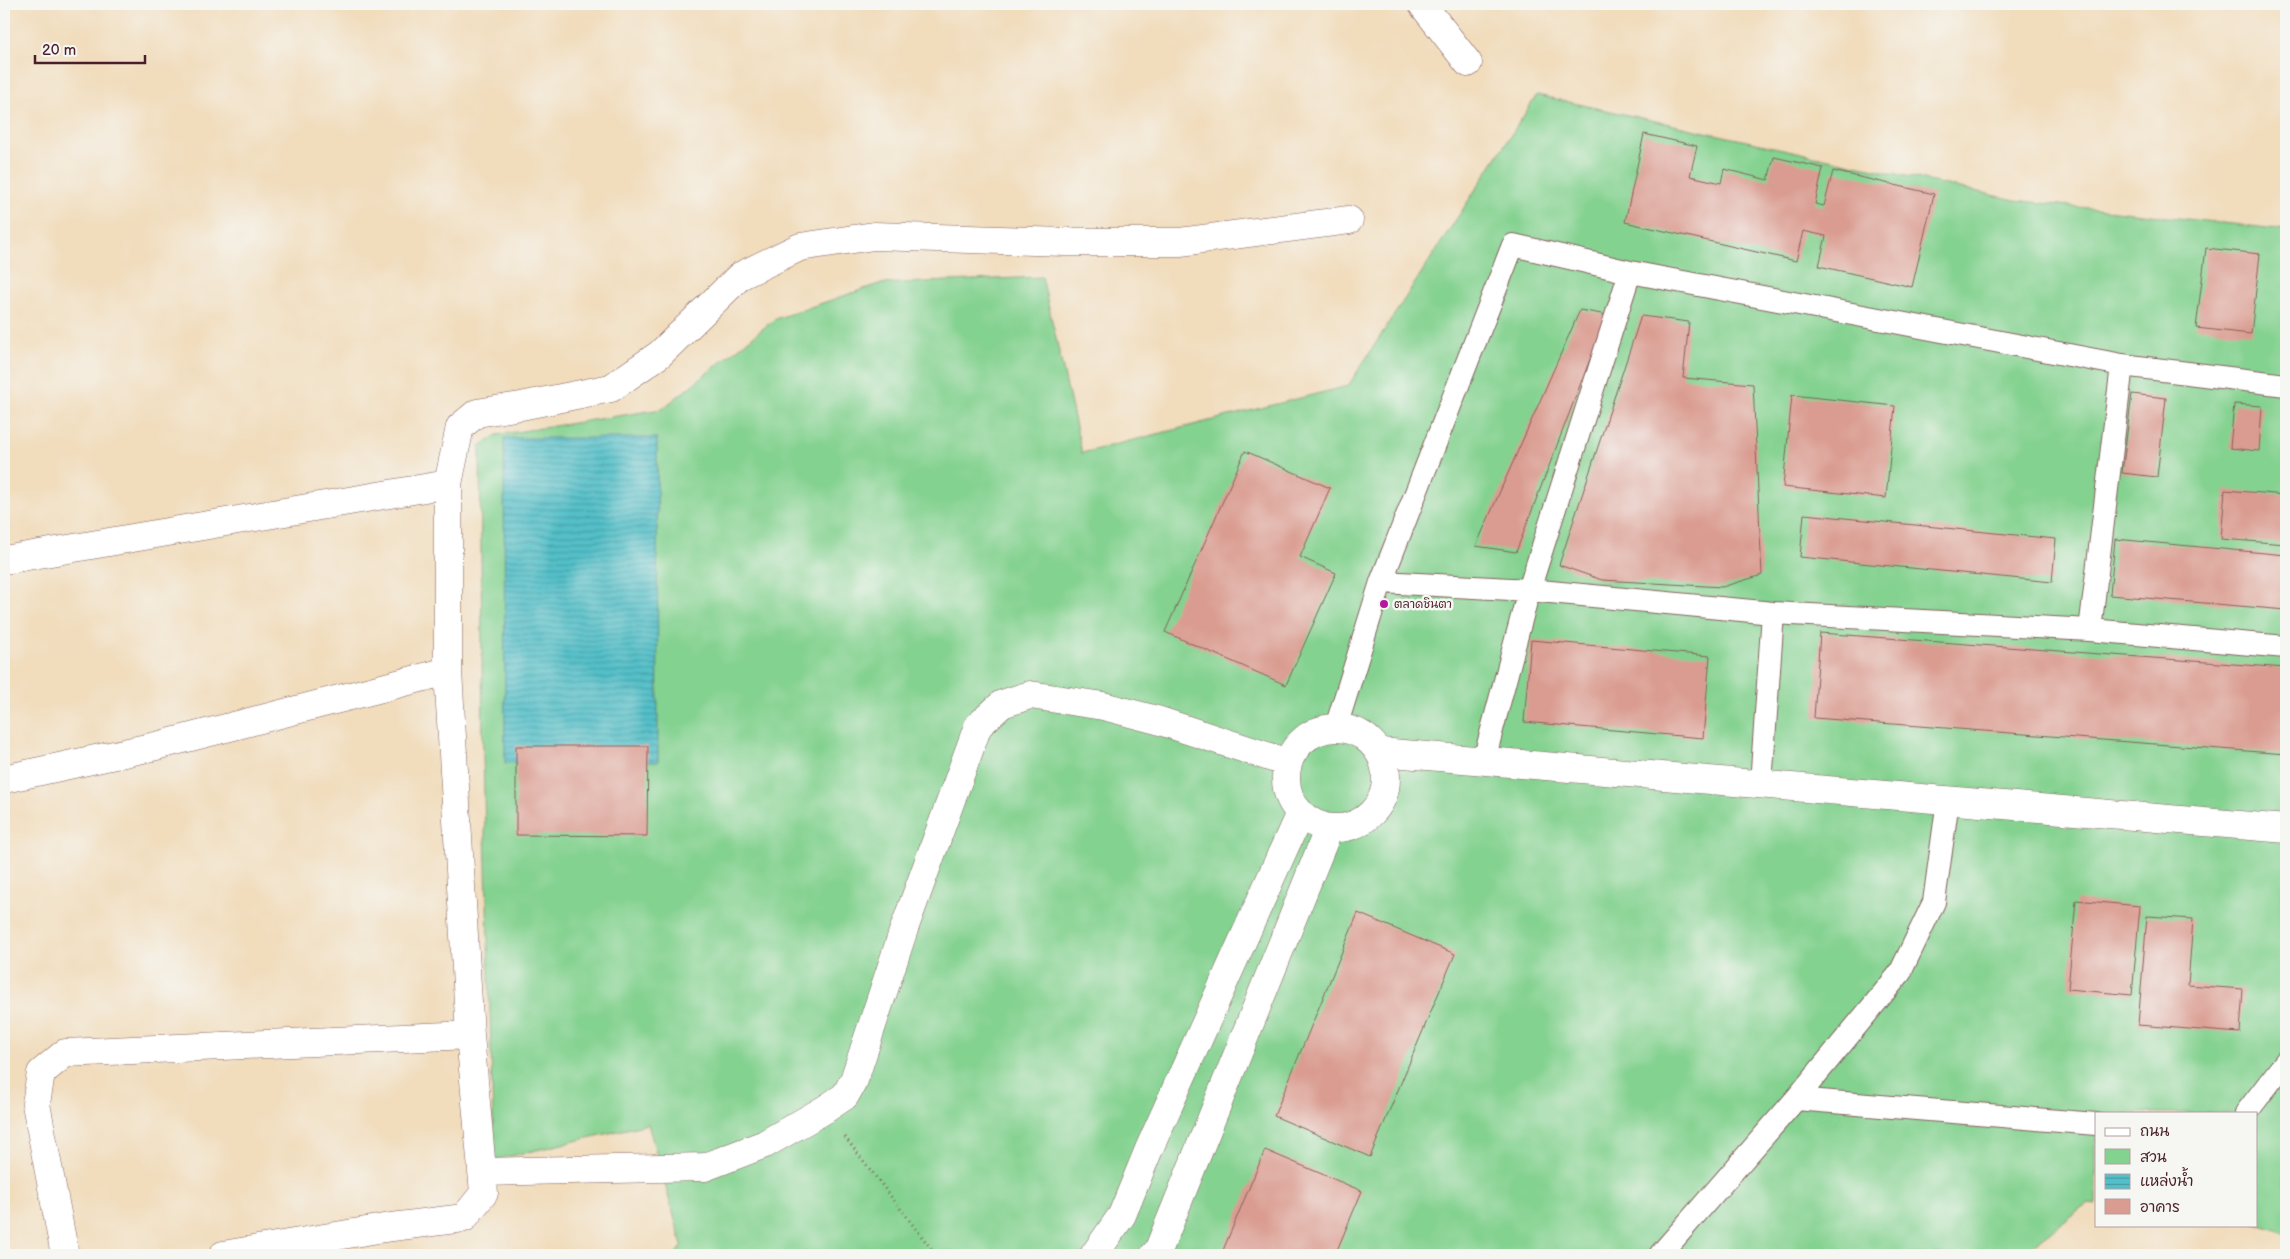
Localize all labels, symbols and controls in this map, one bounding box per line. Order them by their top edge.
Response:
scale bar [35,32,145,64]
text: 20 m [42,41,76,60]
place label: ตลาดชินตา [1394,597,1452,612]
marker: ตลาดชินตา [1378,598,1390,610]
legend [2095,1112,2258,1226]
text: ถนน [2140,1122,2169,1141]
text: สวน [2140,1148,2167,1167]
text: แหล่งน้ำ [2140,1167,2194,1191]
text: อาคาร [2140,1198,2180,1217]

